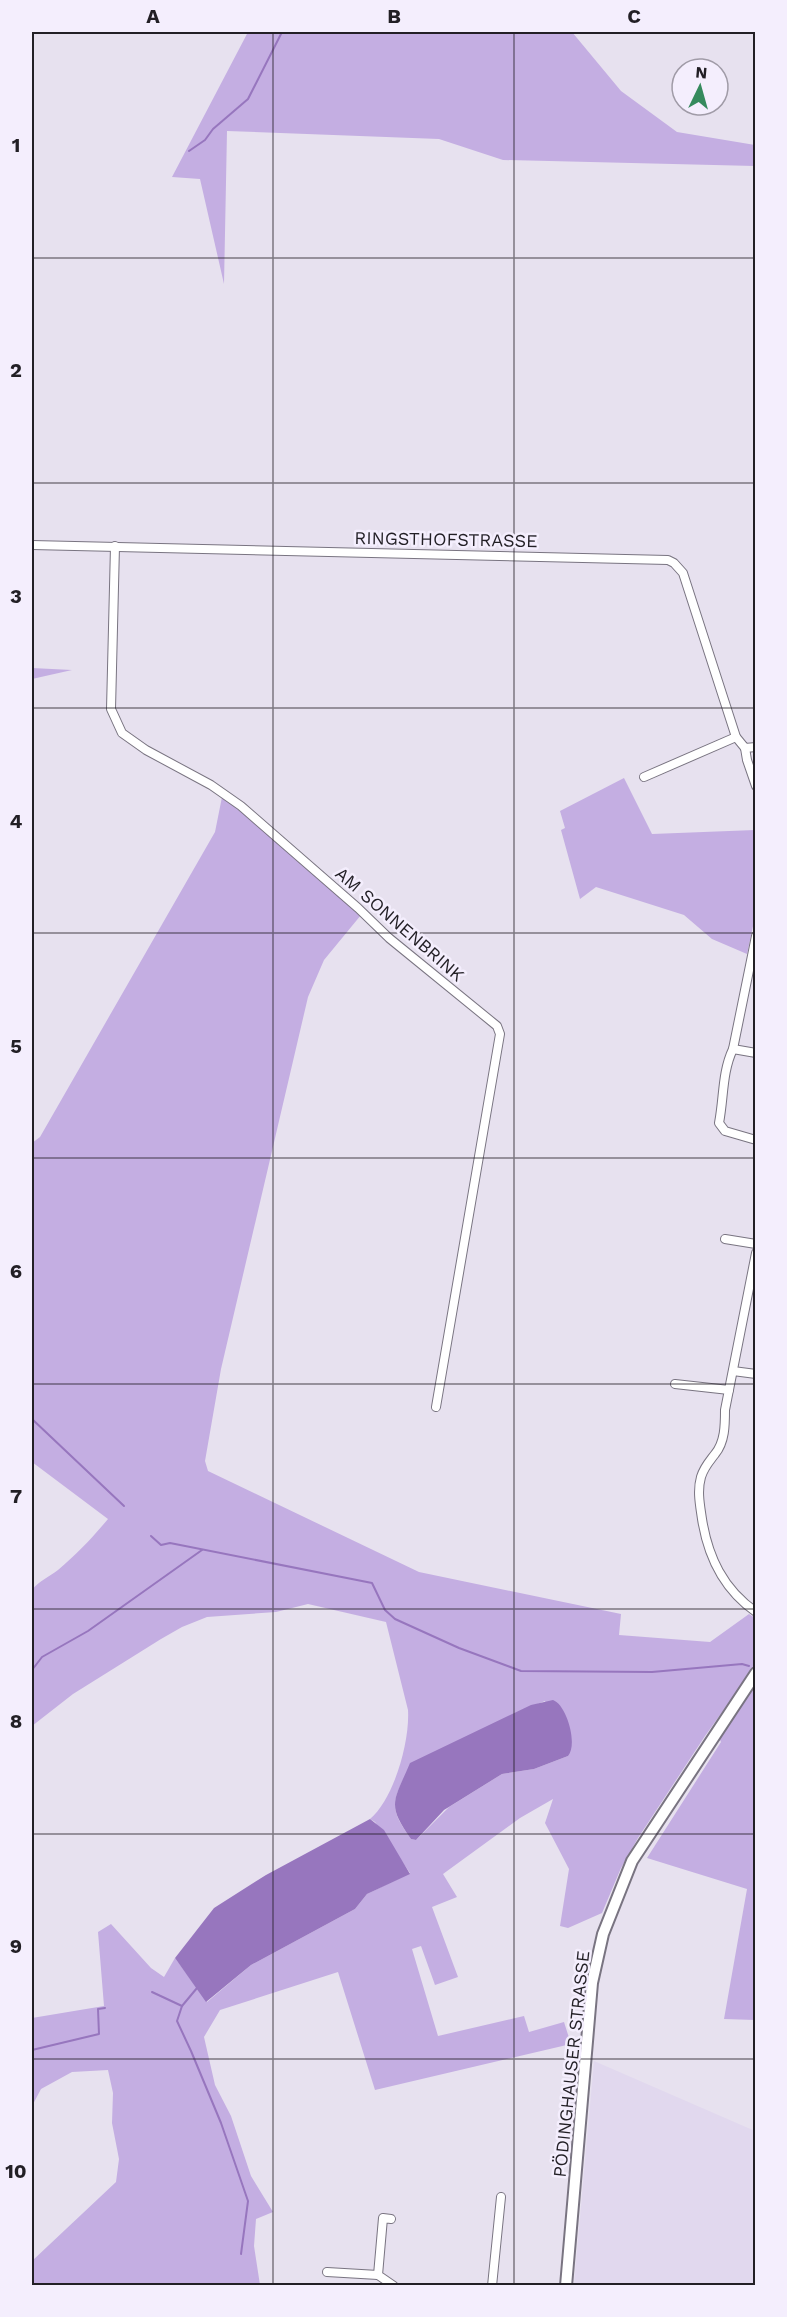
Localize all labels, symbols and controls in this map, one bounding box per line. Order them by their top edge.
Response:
text: A [146,4,160,28]
text: B [387,4,401,28]
text: C [627,4,641,28]
north arrow [670,57,730,117]
text: N [695,63,708,83]
text: 1 [12,133,20,157]
text: 2 [10,358,22,382]
street label: RINGSTHOFSTRASSE [354,527,538,551]
text: 3 [10,584,22,608]
text: 4 [10,809,23,833]
street label: AM SONNENBRINK [331,862,469,986]
text: 5 [10,1034,22,1058]
text: 6 [10,1259,22,1283]
text: 7 [10,1484,22,1508]
text: 8 [10,1709,22,1733]
text: 9 [10,1934,22,1958]
street label: PÖDINGHAUSER STRASSE [549,1950,593,2178]
text: 10 [5,2159,27,2183]

